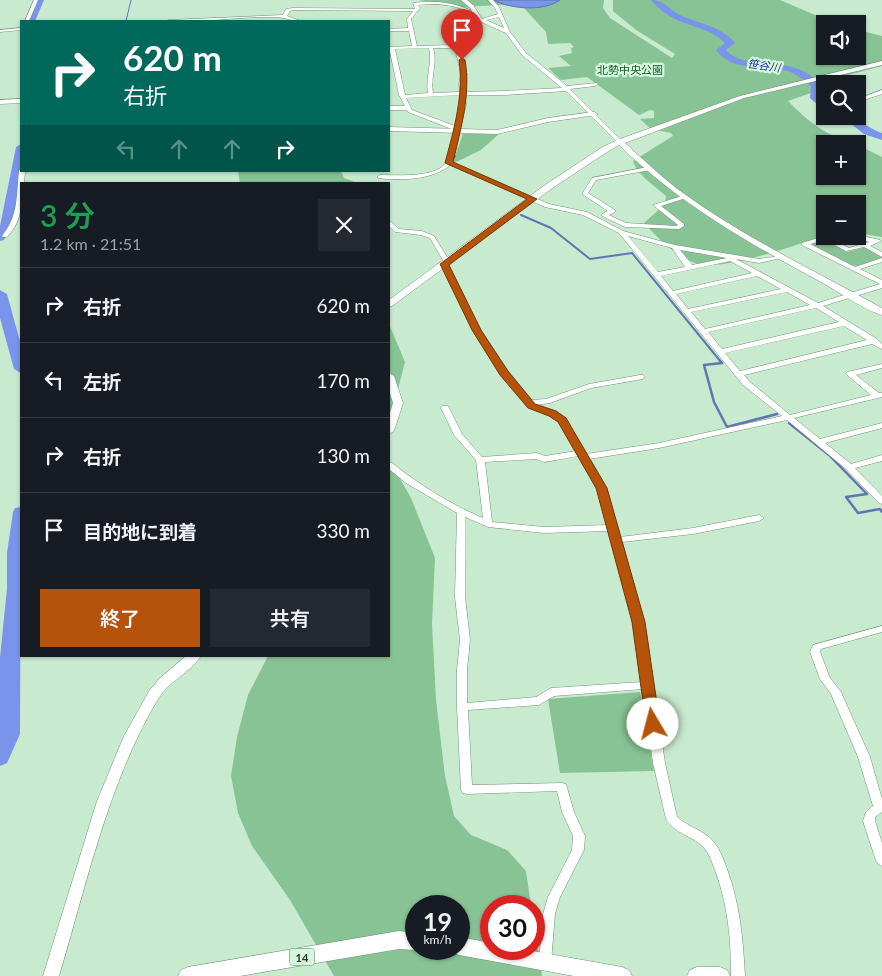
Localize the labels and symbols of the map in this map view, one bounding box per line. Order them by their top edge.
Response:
pin [441,9,483,60]
water label: 笹谷川 [747,56,782,74]
park label: 北勢中央公園 [597,63,663,76]
position arrow [626,697,678,749]
speed limit sign: 30 [480,895,545,960]
road number: 14 [290,949,314,966]

